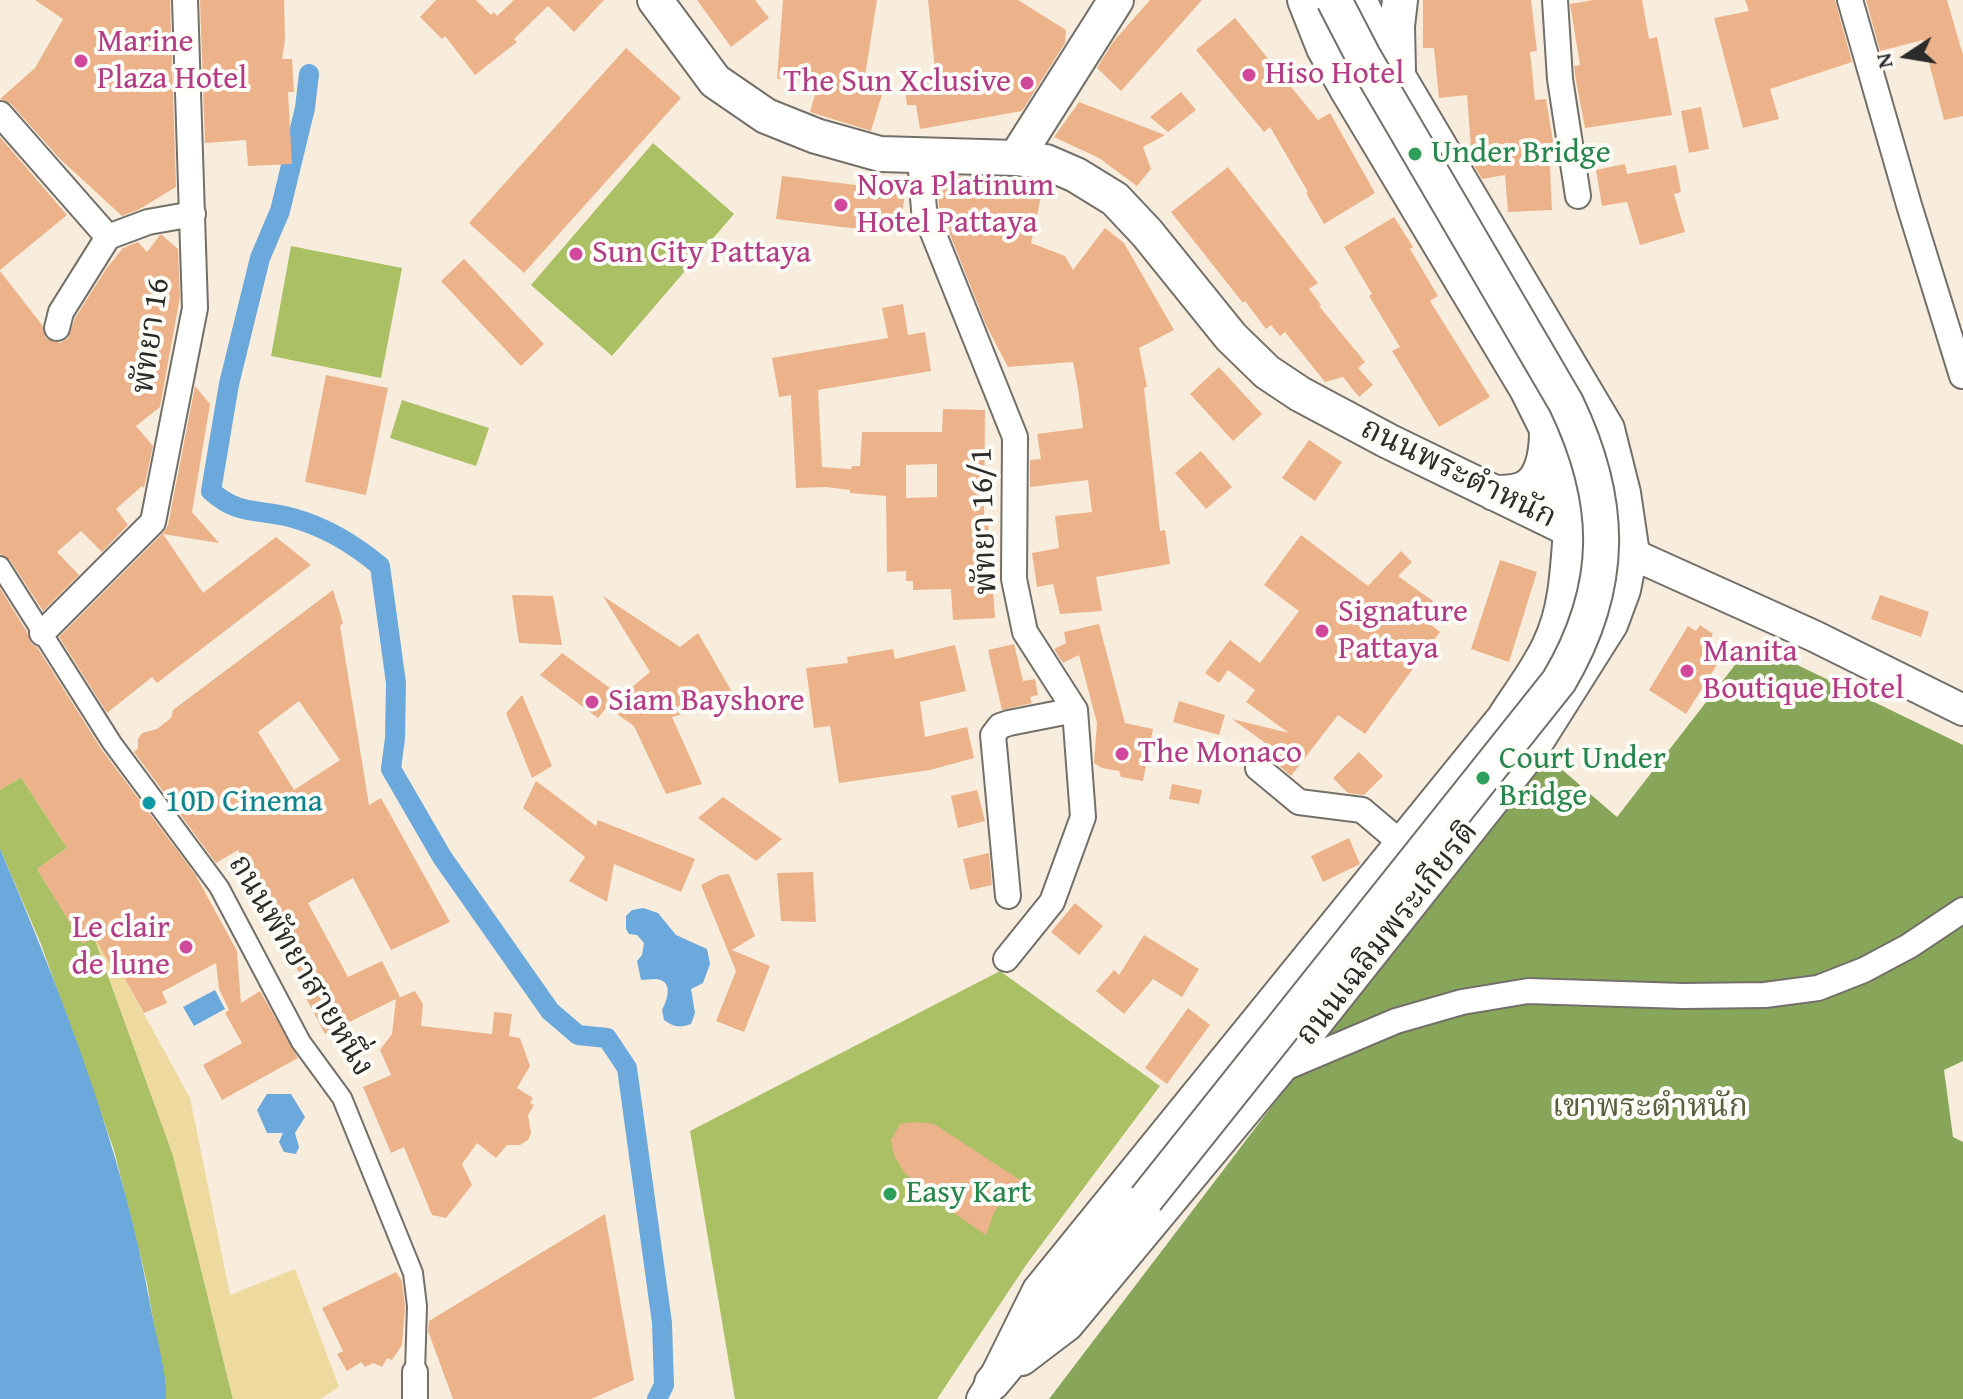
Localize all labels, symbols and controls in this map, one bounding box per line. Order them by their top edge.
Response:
north arrow [1867,16,1947,96]
place label: Marine Plaza Hotel [97,24,247,99]
text: N [1866,50,1901,72]
marker: Marine Plaza Hotel [72,52,90,70]
place label: Hiso Hotel [1265,56,1404,94]
place label: The Sun Xclusive [783,64,1011,102]
marker: Hiso Hotel [1240,66,1258,84]
marker: The Sun Xclusive [1018,74,1036,92]
place label: Under Bridge [1431,135,1611,173]
marker: Under Bridge [1406,145,1424,163]
place label: Nova Platinum Hotel Pattaya [857,168,1054,243]
marker: Nova Platinum Hotel Pattaya [832,196,850,214]
place label: Sun City Pattaya [592,235,811,273]
marker: Sun City Pattaya [567,245,585,263]
street label: พัทยา 16 [125,276,179,396]
street label: ถนนพระตำหนัก [1354,410,1562,538]
street label: พัทยา 16/1 [963,447,1007,595]
place label: Signature Pattaya [1338,594,1468,669]
marker: Signature Pattaya [1313,622,1331,640]
place label: Manita Boutique Hotel [1703,634,1904,709]
marker: Manita Boutique Hotel [1678,662,1696,680]
place label: Siam Bayshore [608,683,805,721]
marker: Siam Bayshore [583,693,601,711]
place label: The Monaco [1138,735,1302,773]
place label: Court Under Bridge [1499,741,1666,816]
marker: The Monaco [1113,745,1131,763]
marker: Court Under Bridge [1474,769,1492,787]
place label: 10D Cinema [165,784,323,822]
marker: 10D Cinema [140,794,158,812]
street label: ถนนเฉลิมพระเกียรติ [1288,814,1488,1054]
street label: ถนนพัทยาสายหนึ่ง [219,848,381,1084]
place label: Le clair de lune [72,910,170,985]
marker: Le clair de lune [177,938,195,956]
park label: เขาพระตำหนัก [1552,1089,1748,1127]
place label: Easy Kart [906,1175,1032,1213]
marker: Easy Kart [881,1185,899,1203]

